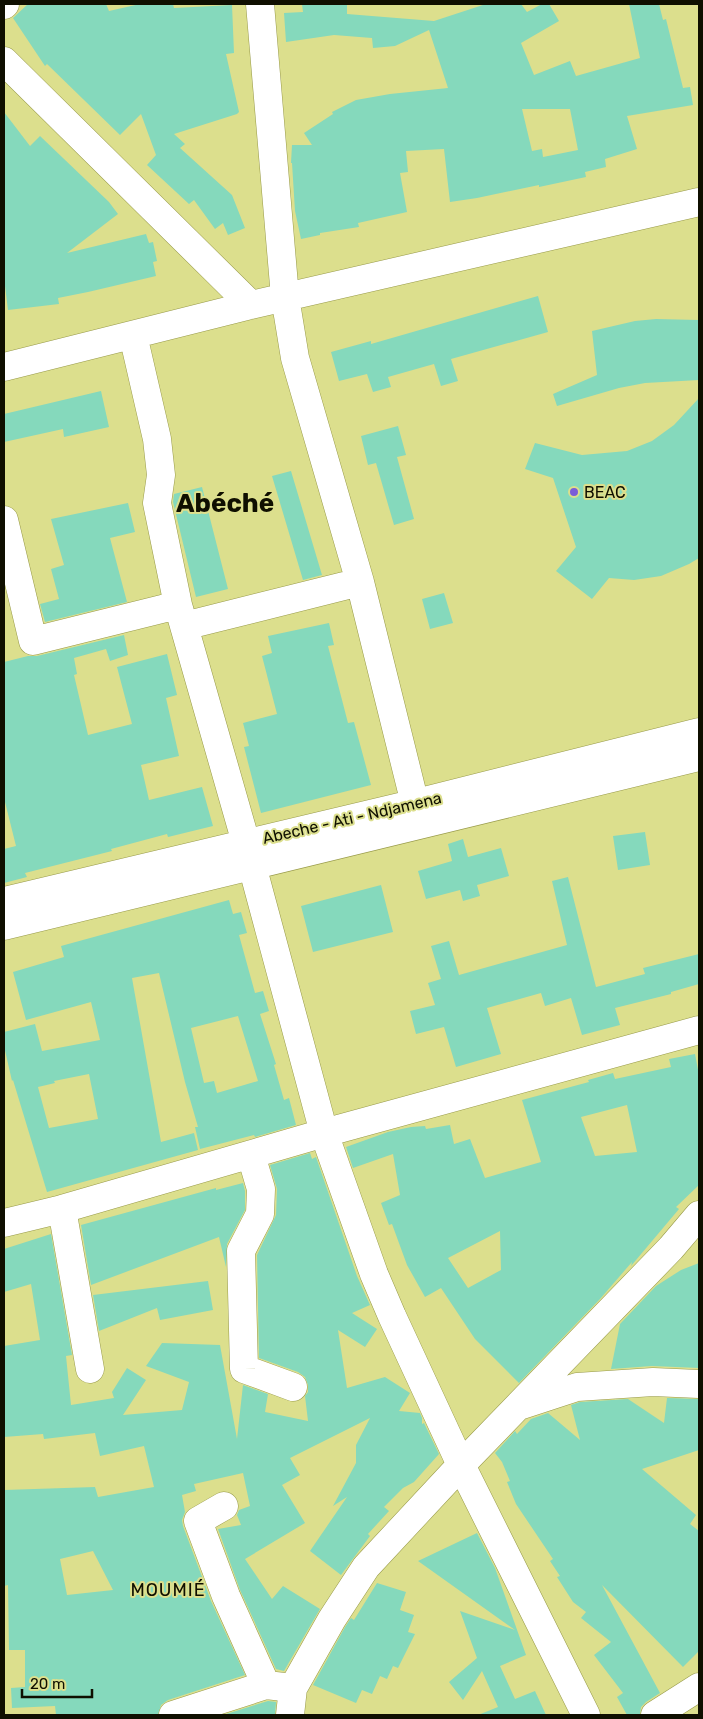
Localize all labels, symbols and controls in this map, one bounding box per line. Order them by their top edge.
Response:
place label: BEAC [584,483,626,502]
marker: BEAC [568,486,580,498]
district label: Abéché [176,488,274,519]
street label: Abeche - Ati - Ndjamena [261,788,443,848]
district label: MOUMIÉ [130,1579,206,1601]
scale bar [22,1666,92,1698]
text: 20 m [30,1675,65,1693]

